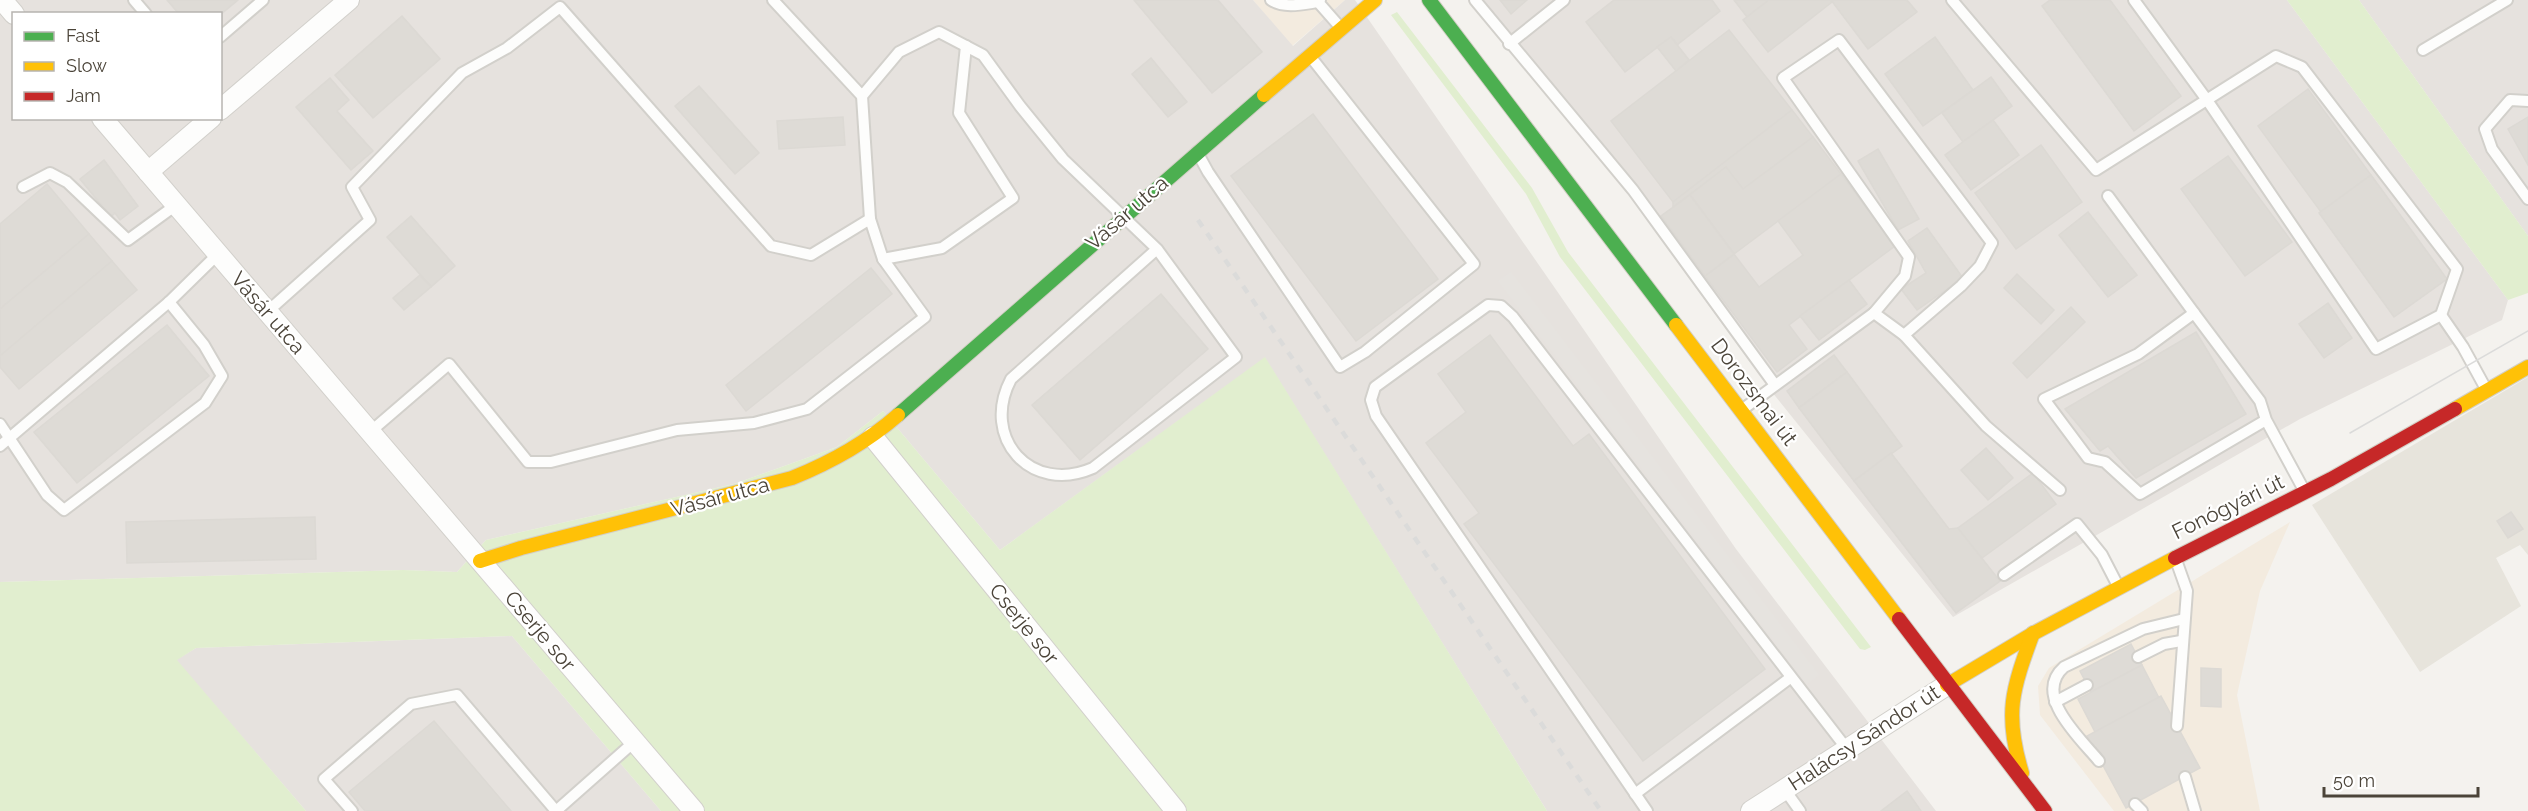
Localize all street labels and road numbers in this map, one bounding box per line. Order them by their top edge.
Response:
street label: Vásár utca [1080,170,1173,255]
street label: Vásár utca [226,266,311,359]
street label: Dorozsmai út [1706,333,1803,450]
street label: Fonógyári út [2168,469,2288,544]
street label: Vásár utca [668,471,772,522]
street label: Cserje sor [984,578,1065,670]
street label: Cserje sor [500,586,581,676]
street label: Halácsy Sándor út [1783,679,1944,796]

